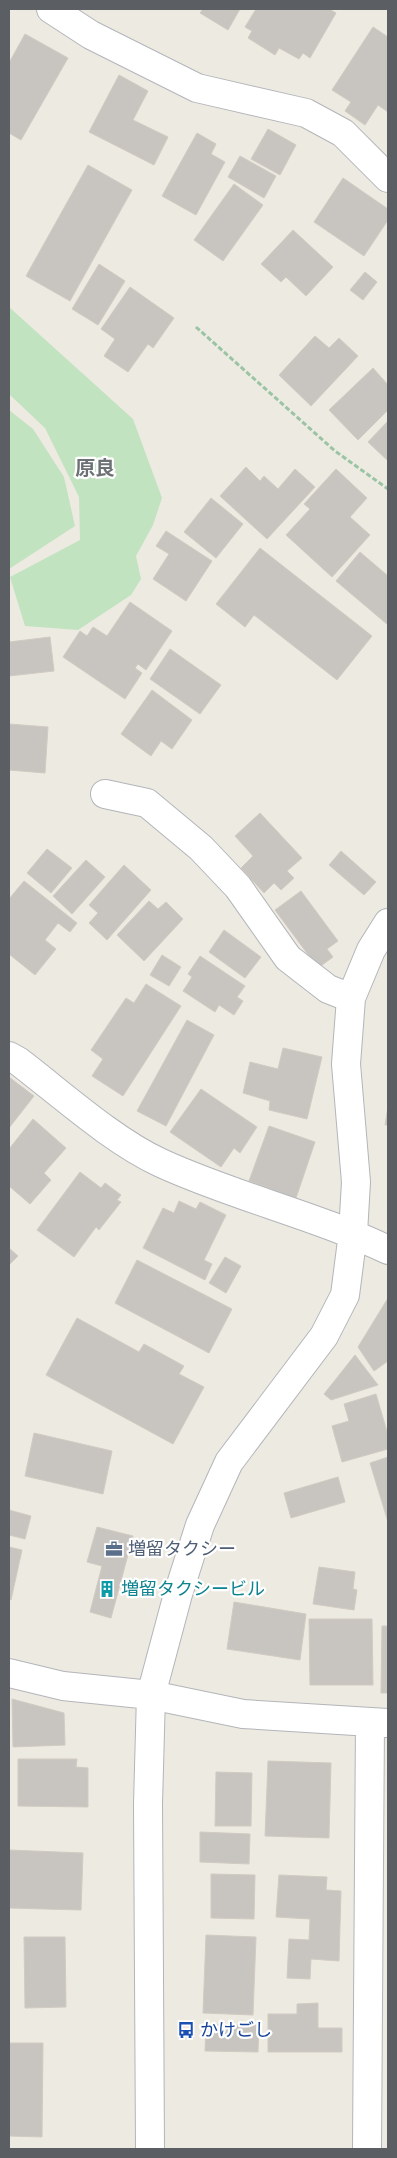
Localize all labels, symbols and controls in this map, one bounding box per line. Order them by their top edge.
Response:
district label: 原良 [75,456,115,480]
place label: 増留タクシー [128,1538,236,1559]
office icon: 増留タクシー [104,1539,124,1559]
place label: 増留タクシービル [121,1578,265,1599]
building icon: 増留タクシービル [97,1579,117,1599]
place label: かけごし [200,2019,272,2040]
bus stop icon: かけごし [176,2020,196,2040]

